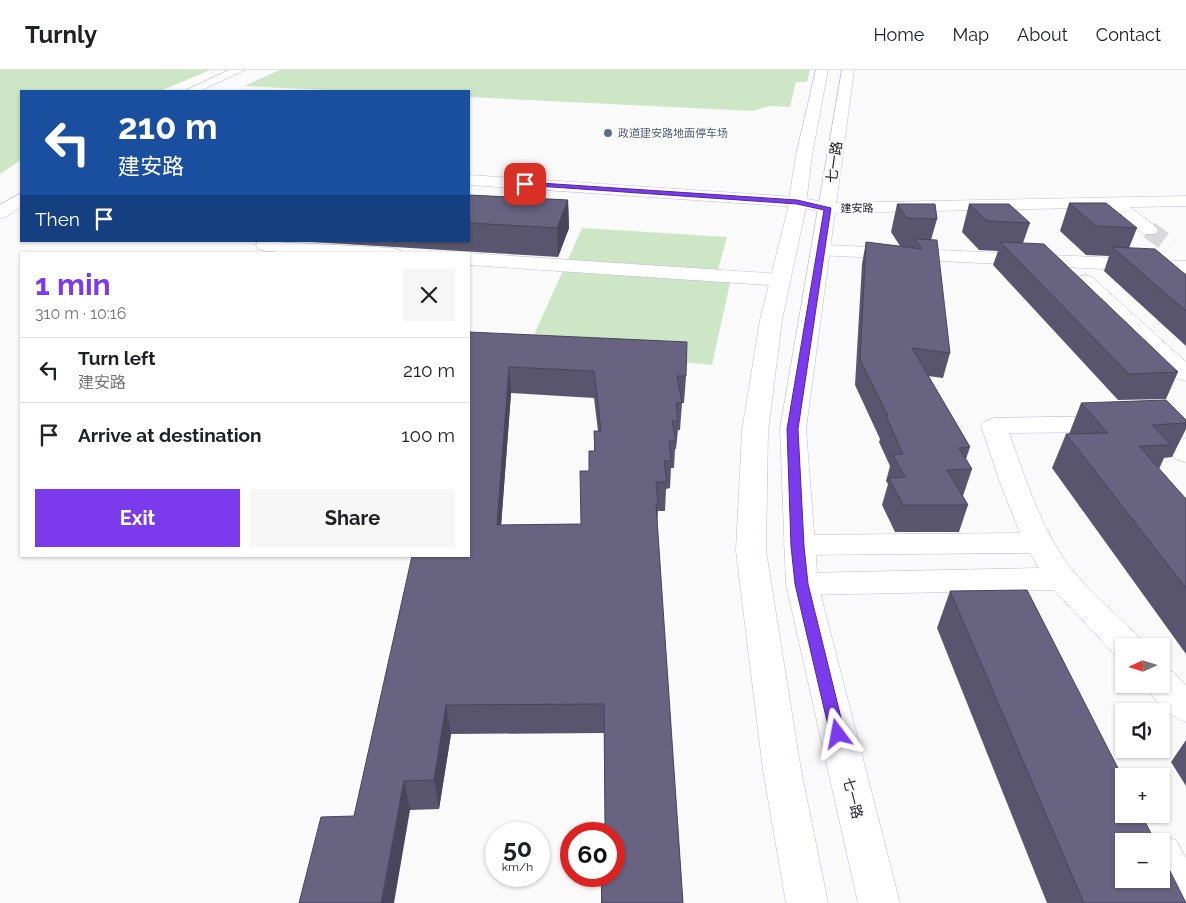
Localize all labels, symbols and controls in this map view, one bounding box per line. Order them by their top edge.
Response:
text: Turnly [25,20,97,49]
text: Home [873,24,924,45]
text: Map [952,24,989,45]
text: About [1017,24,1068,45]
text: Contact [1096,24,1161,45]
text: 210 m [118,106,218,147]
icon: left [35,110,100,175]
marker: 政道建安路地面停车场 [602,127,614,139]
place label: 政道建安路地面停车场 [618,127,728,140]
street label: 七一路 [823,140,845,184]
text: 建安路 [118,153,184,179]
pin [504,163,546,205]
icon: arrive [511,170,539,198]
street label: 建安路 [840,202,874,215]
icon: arrive [90,205,118,233]
text: Then [35,208,80,230]
text: 1 min [35,267,111,302]
button: close [403,269,455,321]
text: 310 m · 10:16 [35,304,126,323]
text: Turn left [78,347,155,369]
icon: left [35,356,63,384]
text: 210 m [403,359,455,381]
text: 建安路 [78,373,126,392]
icon: arrive [35,421,63,449]
text: Arrive at destination [78,424,262,446]
text: 100 m [401,424,455,446]
button: Exit [35,489,240,547]
button: Share [250,489,455,547]
north arrow [1115,638,1170,692]
map controls [1115,638,1170,888]
button: sound [1115,703,1170,758]
position arrow [811,707,863,759]
button: + [1115,768,1170,823]
street label: 七一路 [840,776,866,820]
speed limit sign: 60 [560,822,625,887]
text: 50 [503,833,532,863]
button: − [1115,833,1170,888]
text: km/h [502,860,533,874]

